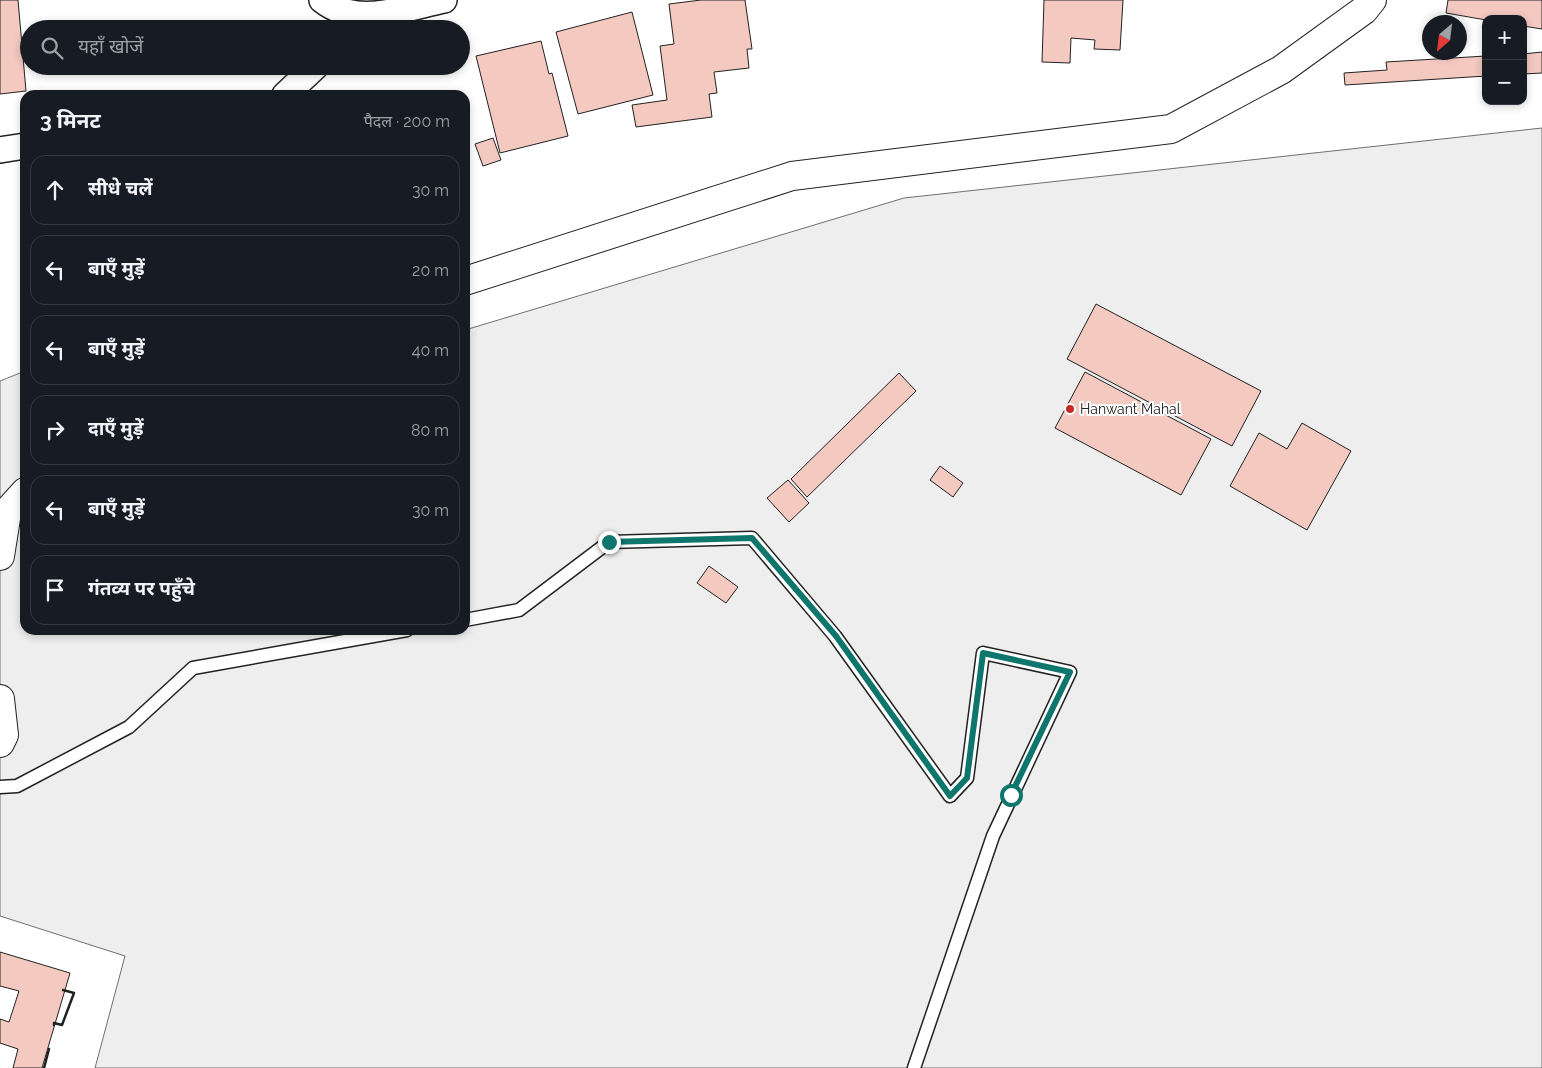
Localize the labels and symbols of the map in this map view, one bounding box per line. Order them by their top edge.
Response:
north arrow [1422,15,1467,60]
place label: Hanwant Mahal [1080,401,1181,417]
marker: Hanwant Mahal [1064,403,1076,415]
route end [598,531,621,554]
route start [1000,784,1023,807]

